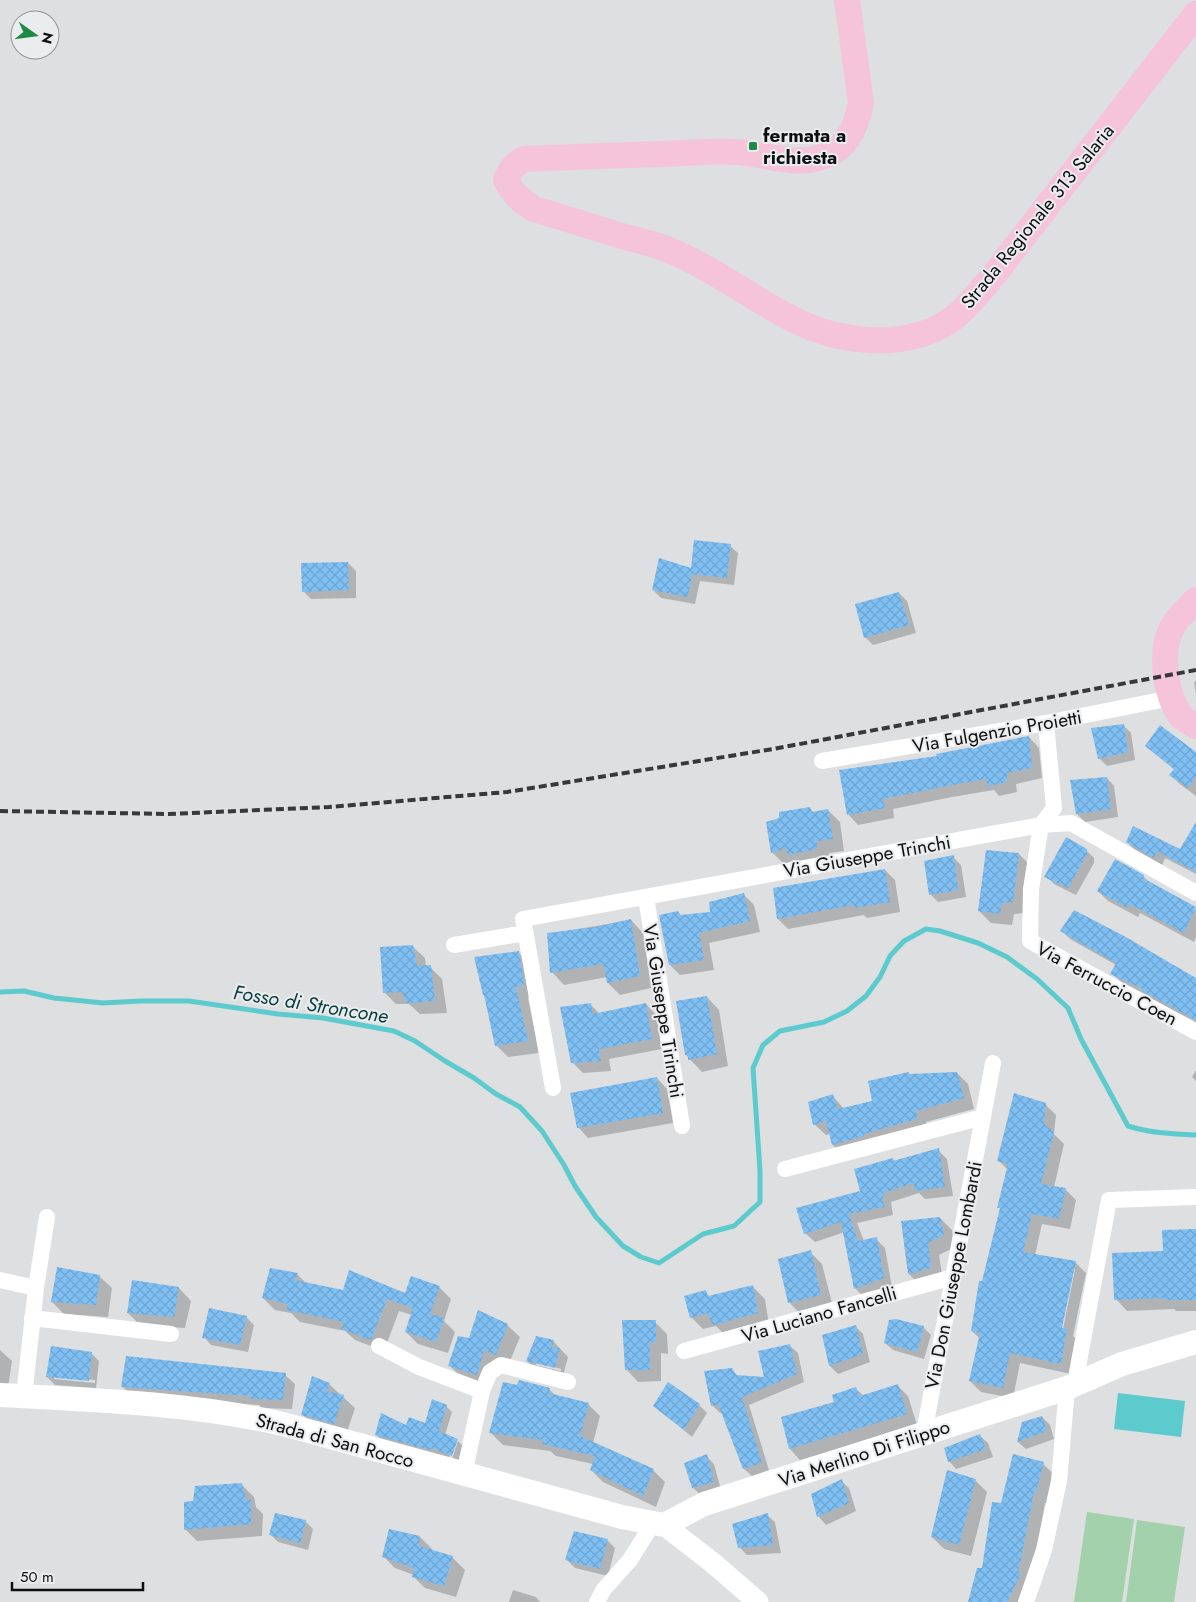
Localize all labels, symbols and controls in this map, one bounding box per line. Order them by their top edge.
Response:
north arrow [10,10,60,60]
text: N [37,30,59,46]
street label: Strada Regionale 313 Salaria [954,118,1120,314]
place label: fermata a richiesta [763,122,846,171]
marker: fermata a richiesta [747,140,759,152]
street label: Via Fulgenzio Proietti [910,703,1084,760]
street label: Via Giuseppe Trinchi [781,828,953,884]
street label: Via Giuseppe Tirinchi [636,922,691,1100]
street label: Via Ferruccio Coen [1031,935,1182,1032]
water label: Fosso di Stroncone [231,978,391,1031]
street label: Via Don Giuseppe Lombardi [918,1159,989,1391]
street label: Via Luciano Fancelli [738,1279,900,1350]
street label: Strada di San Rocco [253,1406,417,1475]
street label: Via Merlino Di Filippo [775,1413,953,1494]
scale bar [12,1560,144,1592]
text: 50 m [20,1566,54,1588]

